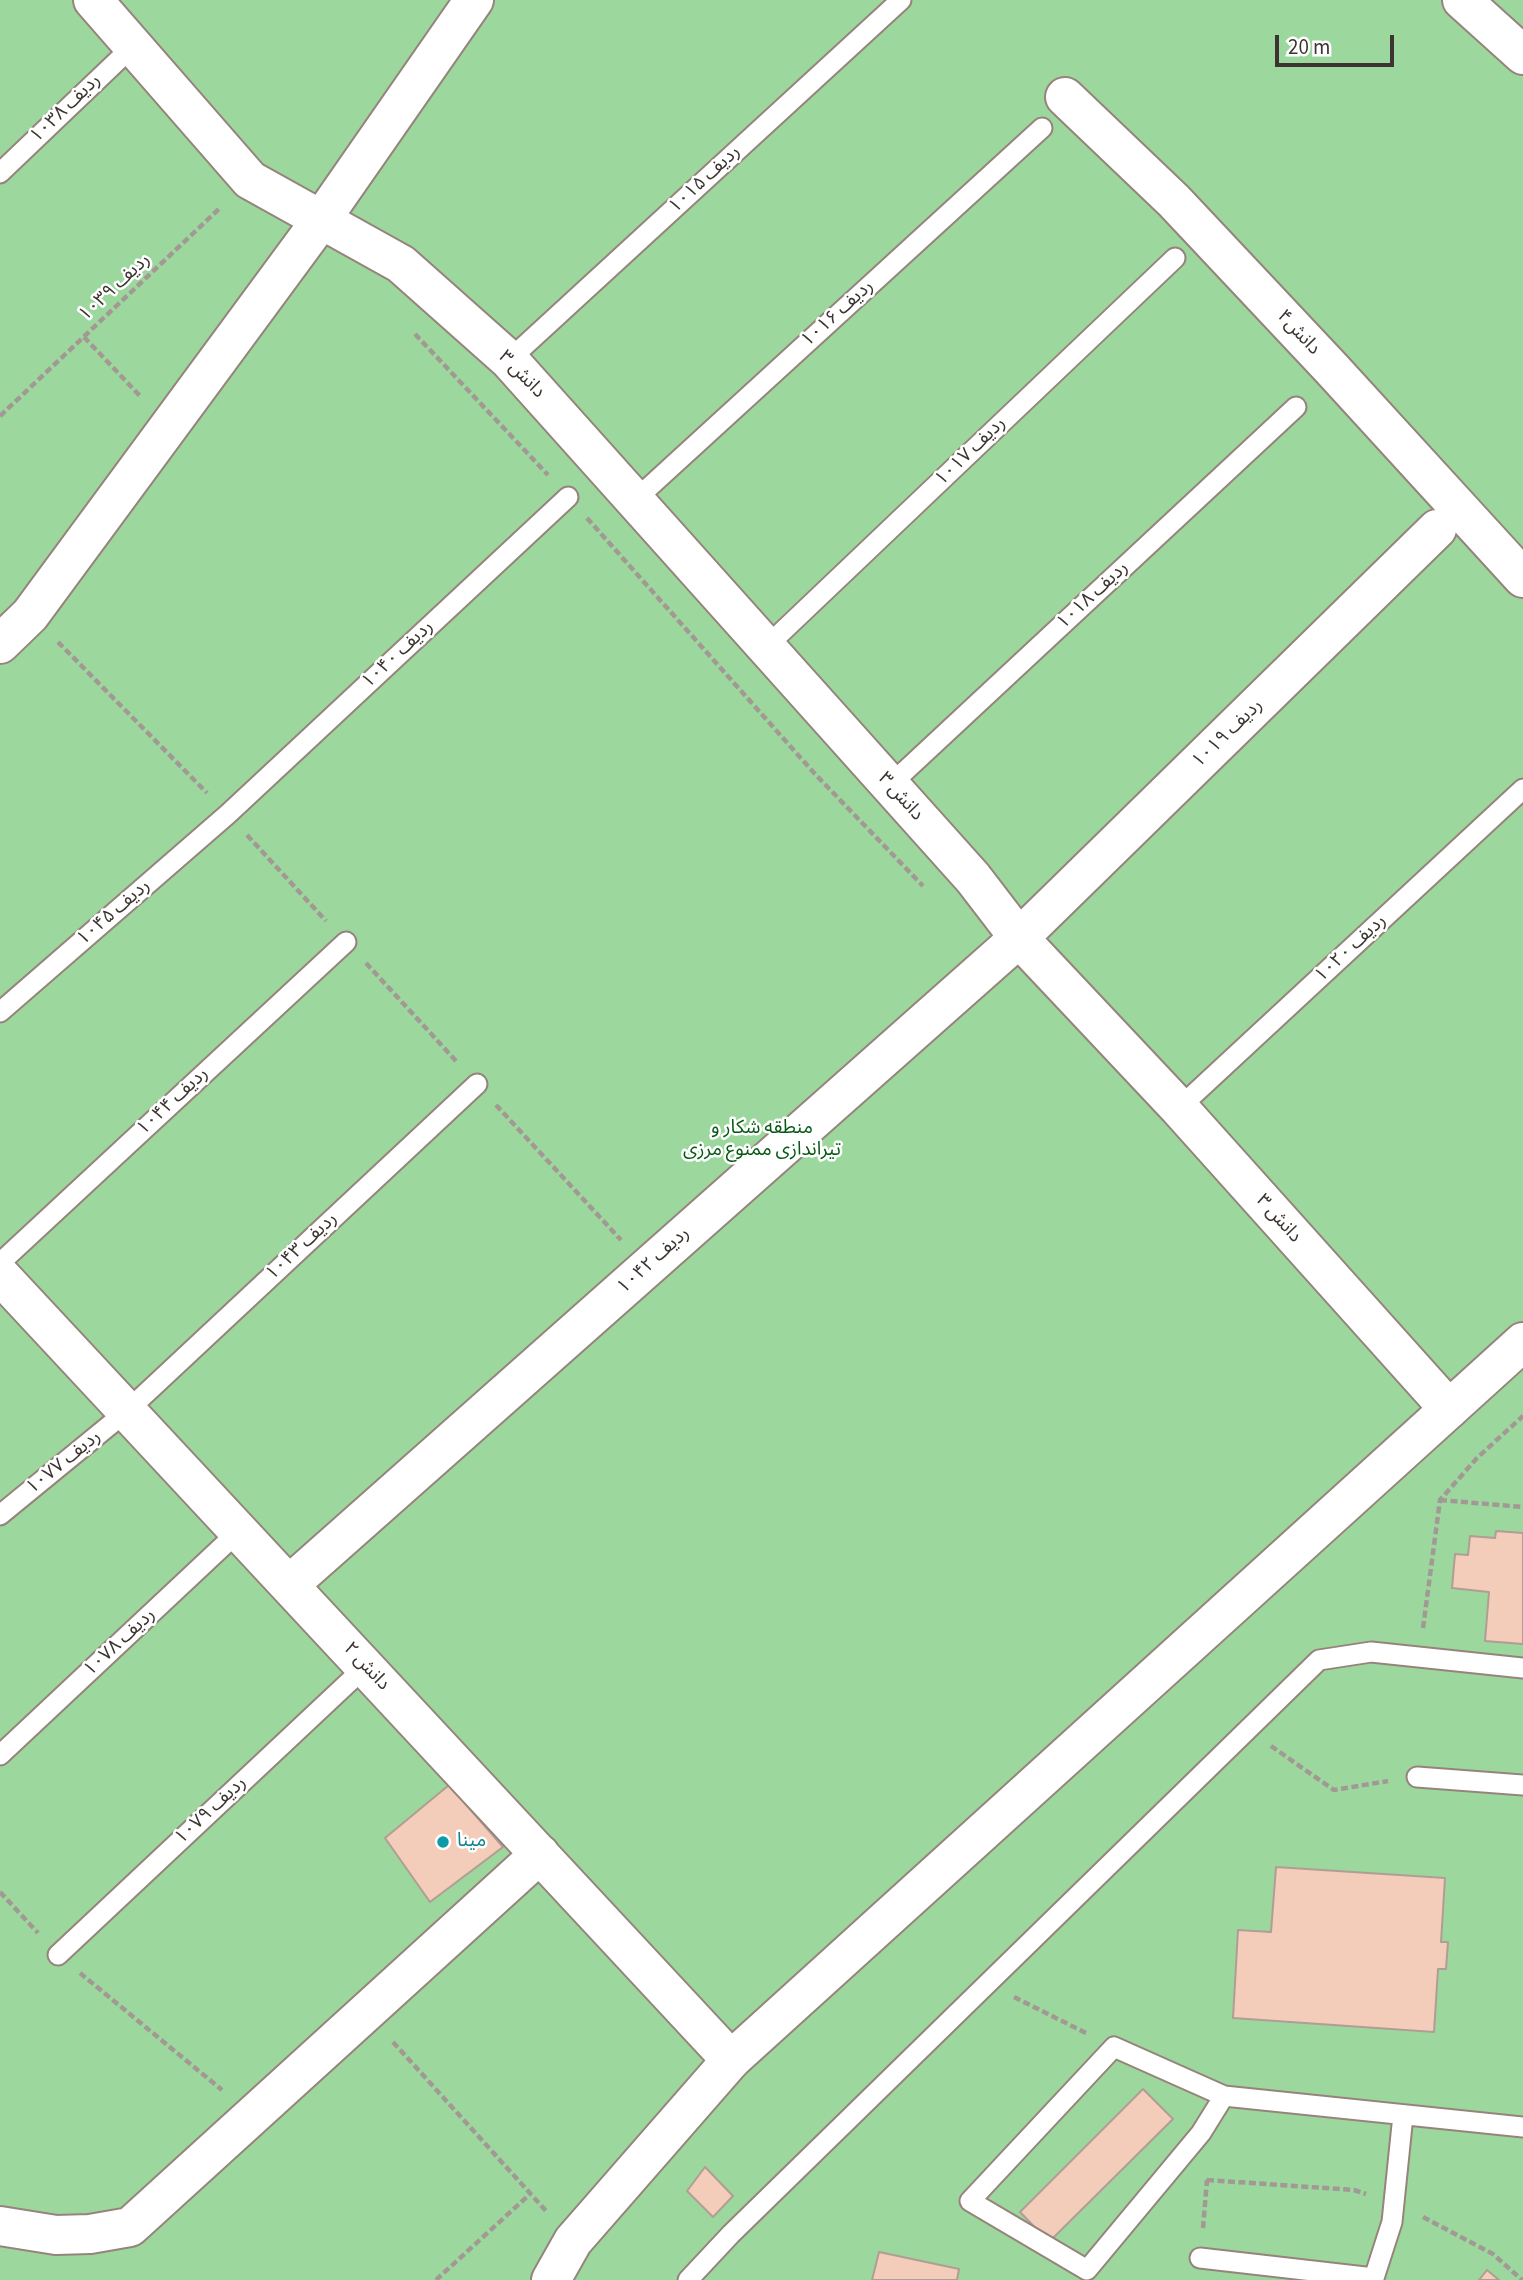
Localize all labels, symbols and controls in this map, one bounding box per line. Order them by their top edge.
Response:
scale bar [1278,21,1397,65]
text: 20 m [1288,32,1330,62]
street label: ردیف ۱۰۳۸ [26,70,106,148]
street label: ردیف ۱۰۱۵ [665,141,745,219]
street label: ردیف ۱۰۳۹ [75,249,155,327]
street label: ردیف ۱۰۱۶ [797,276,879,352]
street label: دانش۴ [1271,306,1325,360]
street label: دانش ۳ [493,346,549,404]
street label: ردیف ۱۰۱۷ [931,413,1011,491]
street label: ردیف ۱۰۱۸ [1053,557,1133,635]
street label: ردیف ۱۰۴۰ [358,616,438,694]
street label: ردیف ۱۰۱۹ [1188,695,1268,773]
street label: دانش ۳ [872,768,928,826]
street label: ردیف ۱۰۴۵ [73,875,155,951]
street label: ردیف ۱۰۲۰ [1311,910,1391,988]
street label: ردیف ۱۰۴۴ [133,1063,213,1141]
park label: منطقه شکار و تیراندازی ممنوع مرزی [683,1118,841,1162]
street label: دانش ۳ [1250,1190,1306,1248]
street label: ردیف ۱۰۴۳ [262,1208,342,1286]
street label: ردیف ۱۰۴۲ [613,1223,695,1299]
street label: ردیف ۱۰۷۷ [22,1426,106,1500]
street label: ردیف ۱۰۷۸ [80,1604,160,1682]
street label: دانش ۲ [338,1638,394,1696]
street label: ردیف ۱۰۷۹ [171,1772,251,1850]
place label: مینا [457,1831,486,1853]
marker: مینا [435,1834,451,1850]

